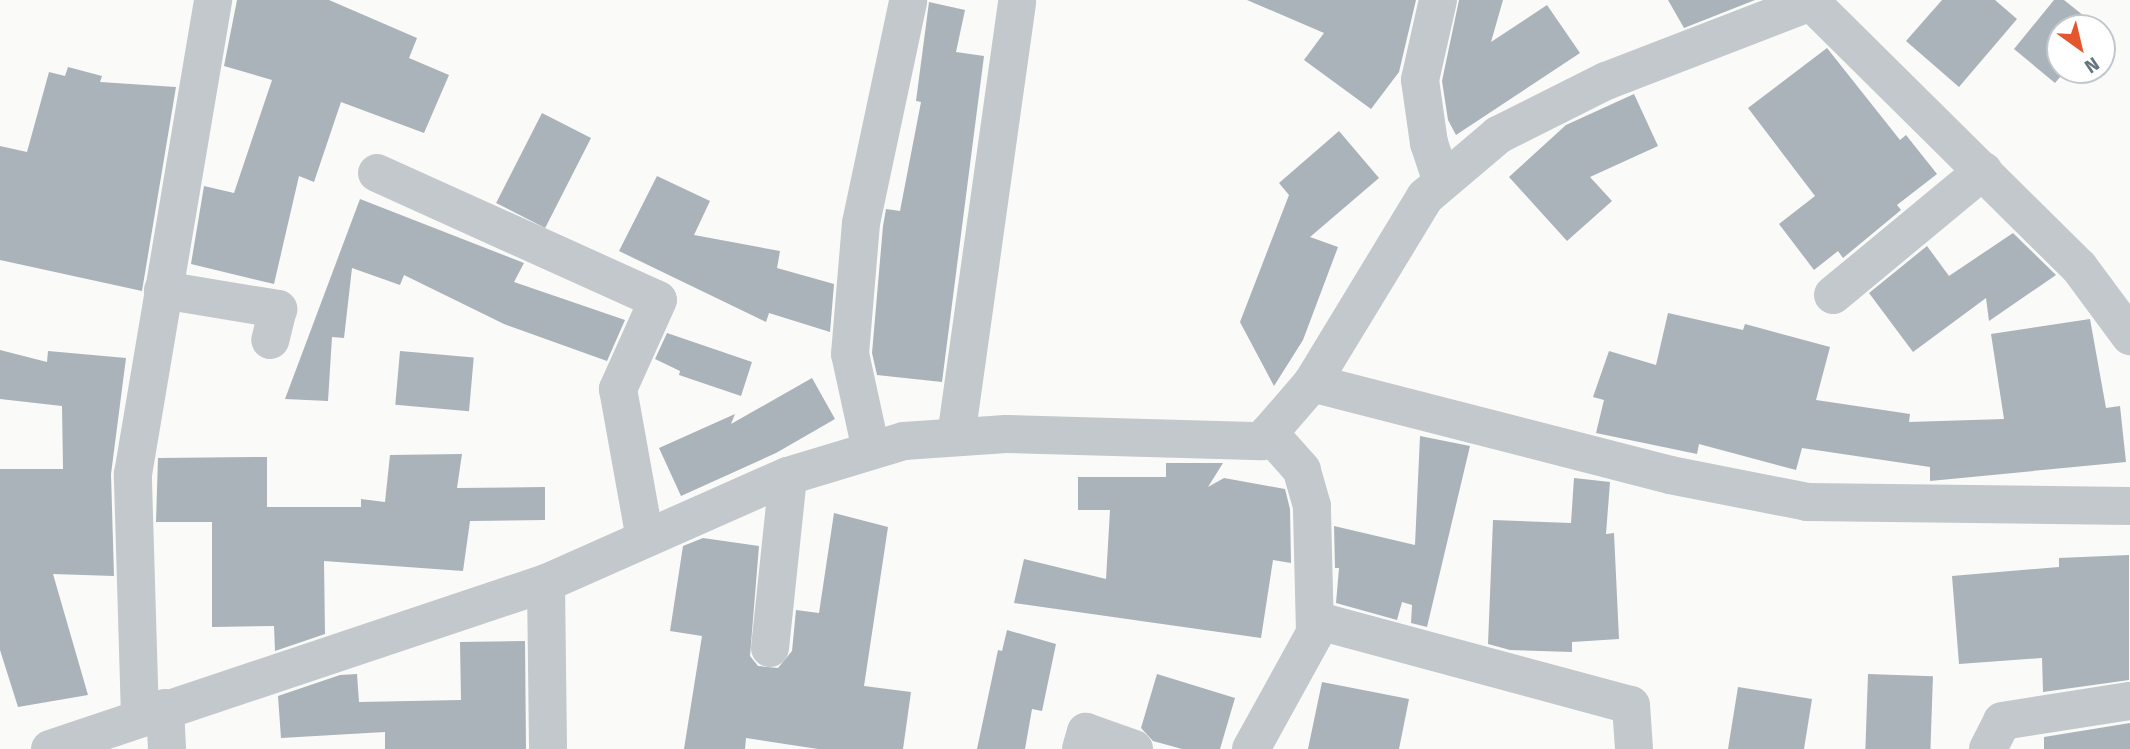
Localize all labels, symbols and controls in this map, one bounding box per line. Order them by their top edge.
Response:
north arrow [2046,14,2116,84]
text: N [2080,52,2104,78]

